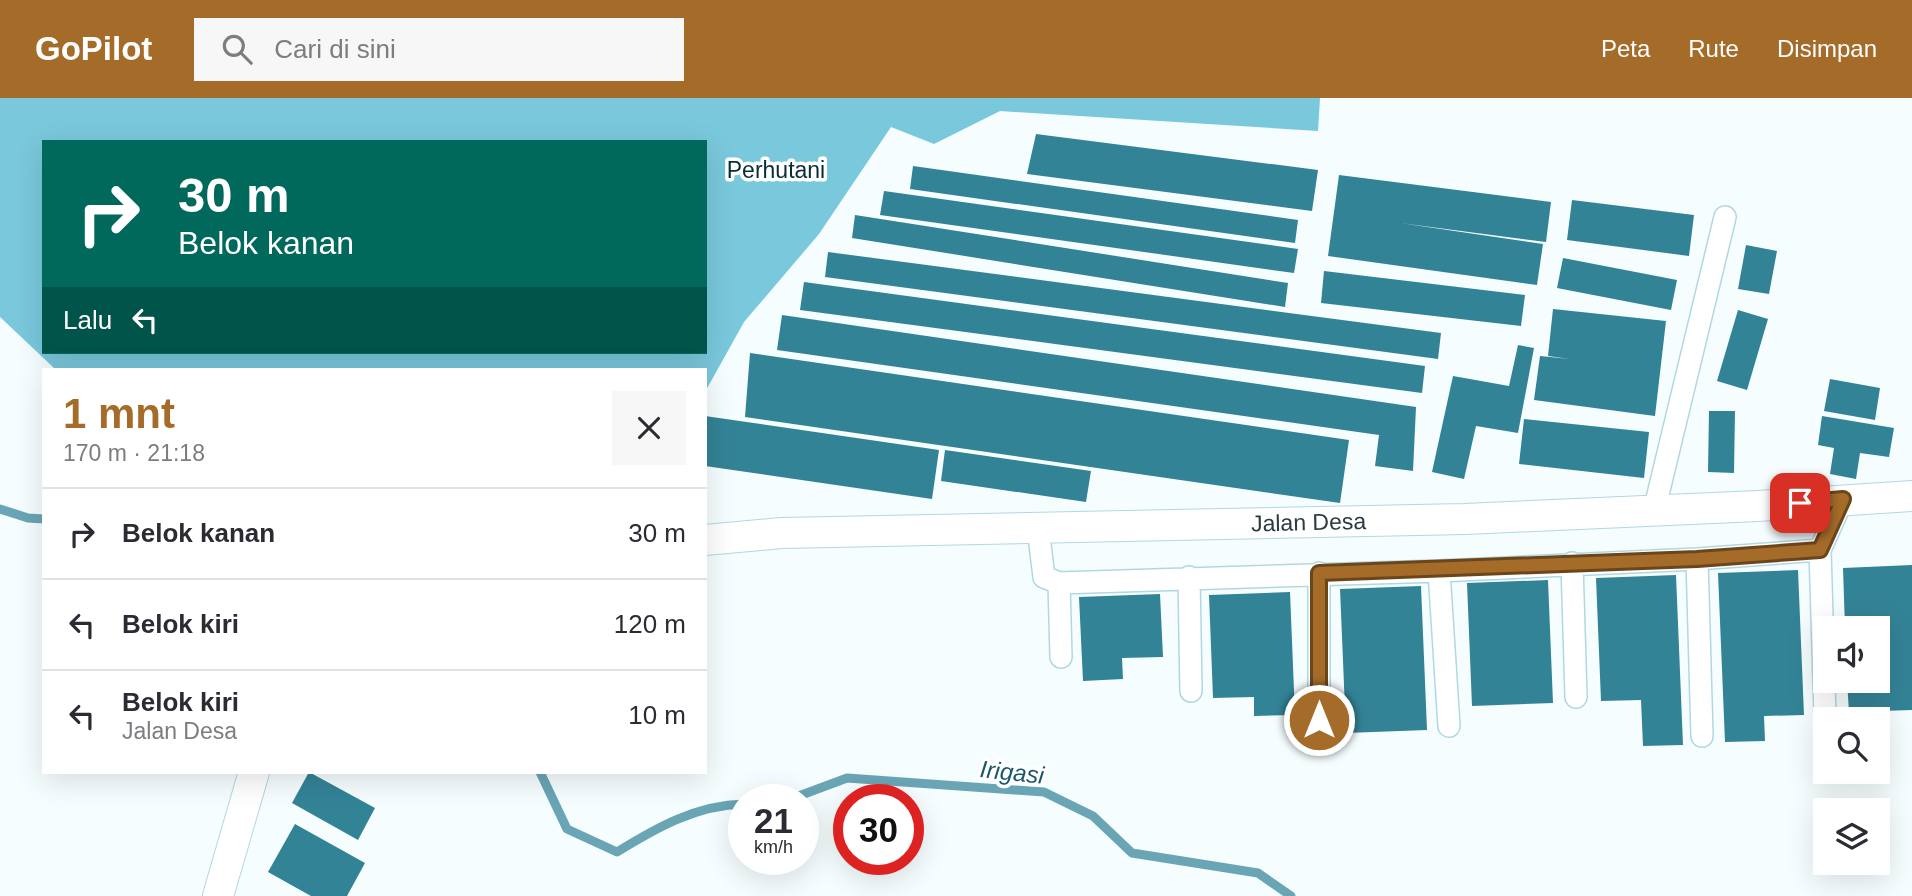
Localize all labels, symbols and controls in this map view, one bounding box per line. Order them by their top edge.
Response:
search box [194,18,684,81]
text: GoPilot [35,30,152,67]
icon: search [218,30,256,68]
text: Cari di sini [274,34,396,64]
text: Peta [1601,35,1650,62]
text: Rute [1688,35,1739,62]
text: Disimpan [1777,35,1877,62]
park label: Perhutani [727,157,825,183]
icon: right [63,168,154,259]
text: 30 m [178,168,290,222]
text: Belok kanan [178,225,354,261]
icon: left [126,301,164,339]
text: Lalu [63,305,112,335]
text: 1 mnt [63,390,175,437]
button: close [612,391,686,465]
text: 170 m · 21:18 [63,440,205,466]
pin [1770,473,1830,533]
icon: arrive [1781,484,1819,522]
street label: Jalan Desa [1251,508,1367,536]
icon: right [63,515,101,553]
text: Belok kanan [122,518,275,548]
text: 30 m [628,518,686,548]
icon: left [63,606,101,644]
text: Belok kiri [122,609,239,639]
text: 120 m [614,609,686,639]
map controls [1813,616,1890,875]
button: sound [1813,616,1890,693]
position arrow [1282,683,1356,757]
text: Belok kiri [122,687,239,717]
icon: left [63,697,101,735]
text: 10 m [628,700,686,730]
button: search [1813,707,1890,784]
text: Jalan Desa [122,718,237,744]
water label: Irigasi [979,755,1046,789]
speed limit sign: 30 [833,784,924,875]
button: layers [1813,798,1890,875]
text: 21 [754,801,793,840]
text: km/h [754,837,793,857]

